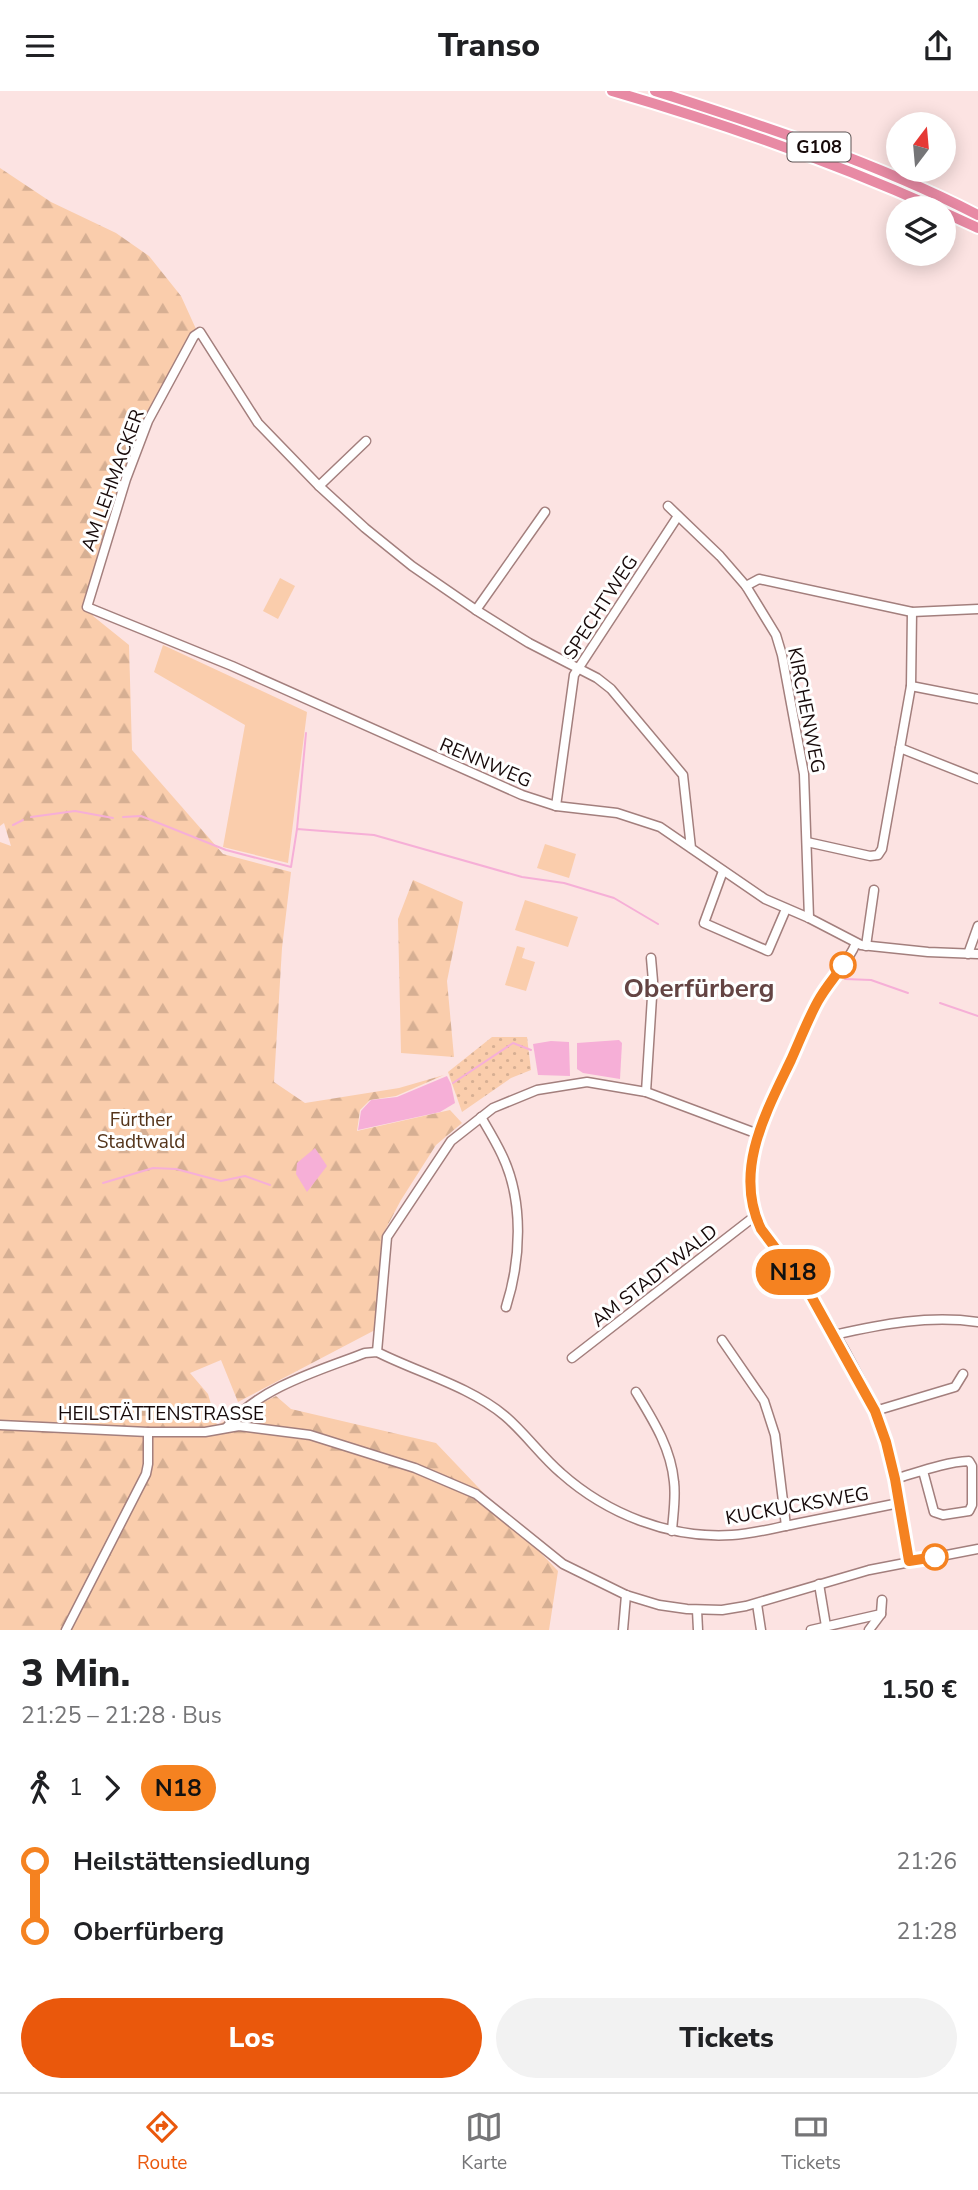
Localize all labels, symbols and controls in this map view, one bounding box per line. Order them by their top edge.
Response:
text: Transo [438,24,540,67]
icon: menu [21,27,59,65]
icon: share [919,27,957,65]
north arrow [886,112,956,182]
map controls [886,112,956,266]
road number: G108 [788,133,850,161]
button: layers [886,196,956,266]
street label: AM LEHMACKER [75,406,151,555]
street label: SPECHTWEG [557,550,644,665]
street label: KIRCHENWEG [781,645,831,775]
street label: RENNWEG [436,732,536,794]
unlabelled marker [830,952,856,978]
district label: Oberfürberg [623,971,775,1006]
park label: Fürther Stadtwald [97,1107,185,1155]
street label: AM STADTWALD [586,1218,723,1333]
line badge: N18 [753,1249,833,1295]
text: N18 [770,1256,816,1288]
street label: HEILSTÄTTENSTRASSE [58,1401,264,1427]
street label: KUCKUCKSWEG [723,1481,871,1531]
unlabelled marker [922,1544,948,1570]
text: 3 Min. [21,1648,130,1699]
text: 1.50 € [881,1672,957,1707]
text: 21:25 – 21:28 · Bus [21,1700,222,1731]
icon: walk [21,1769,59,1807]
icon: forward [93,1769,131,1807]
text: 1 [69,1772,83,1803]
text: N18 [155,1772,202,1804]
text: Heilstättensiedlung [73,1844,310,1879]
text: 21:26 [897,1846,957,1877]
text: Oberfürberg [73,1914,224,1949]
text: 21:28 [897,1916,957,1947]
button: Los [21,1998,482,2078]
button: Tickets [496,1998,957,2078]
tab: Route [137,2108,187,2176]
tab: Karte [461,2108,507,2176]
tab: Tickets [781,2108,841,2176]

